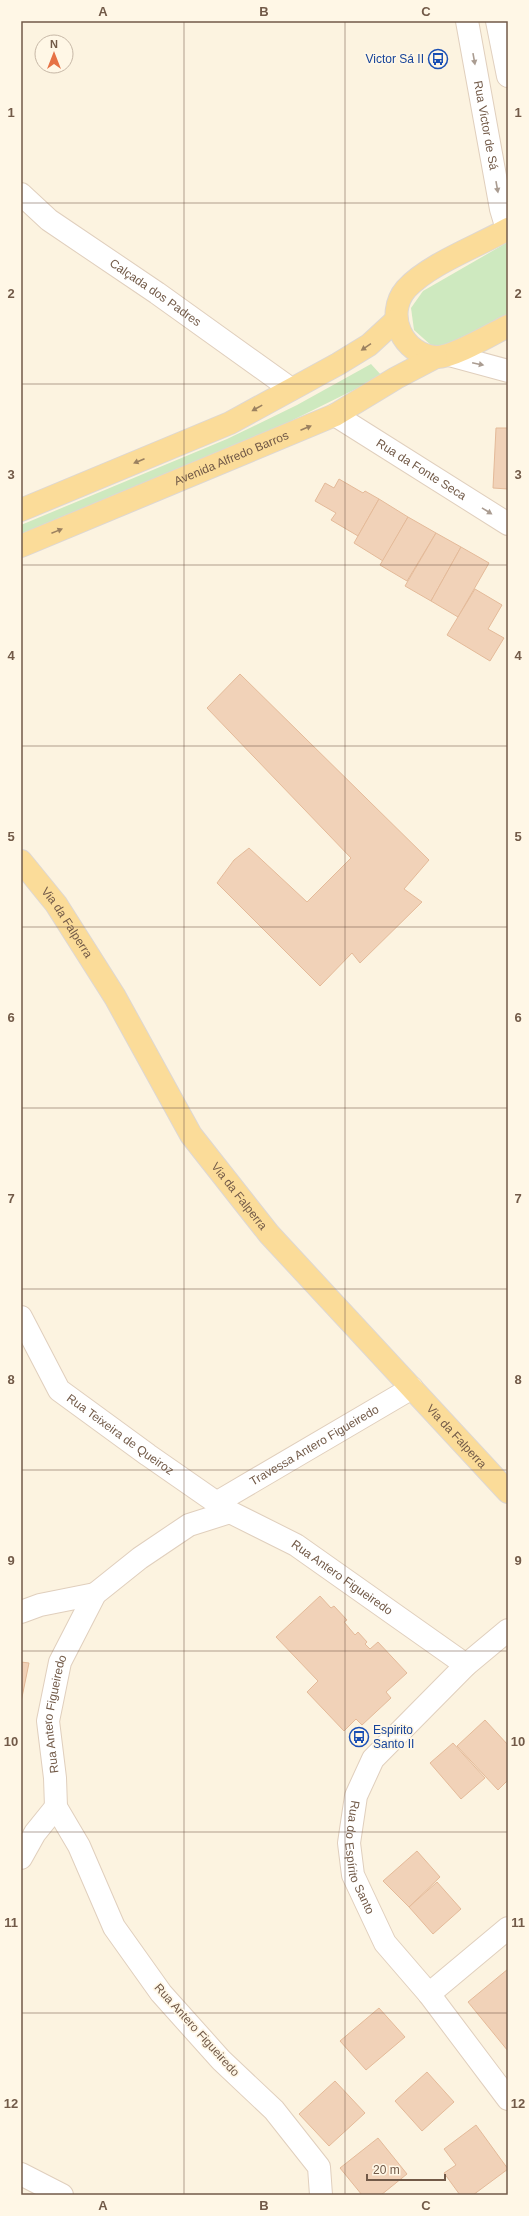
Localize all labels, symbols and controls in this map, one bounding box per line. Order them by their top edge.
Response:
text: A [98,4,108,19]
text: B [259,4,269,19]
text: C [421,4,431,19]
north arrow [34,34,74,74]
text: N [50,38,58,50]
bus stop icon: Victor Sá II [427,48,449,70]
place label: Victor Sá II [366,52,424,66]
one-way arrow [471,53,477,65]
street label: Rua Victor de Sá [471,79,501,171]
text: 1 [7,105,15,120]
text: 1 [514,105,522,120]
one-way arrow [495,181,501,193]
street label: Calçada dos Padres [107,256,204,329]
text: 2 [7,286,15,301]
text: 2 [514,286,522,301]
one-way arrow [360,343,371,350]
one-way arrow [472,361,485,367]
one-way arrow [251,404,263,411]
one-way arrow [301,424,313,430]
street label: Avenida Alfredo Barros [172,428,291,488]
street label: Rua da Fonte Seca [374,436,469,503]
one-way arrow [132,458,144,464]
text: 3 [7,467,15,482]
text: 3 [514,467,522,482]
one-way arrow [481,507,492,514]
one-way arrow [52,528,64,534]
text: 4 [7,648,15,663]
text: 4 [514,648,522,663]
text: 5 [7,829,15,844]
text: 5 [514,829,522,844]
street label: Via da Falperra [38,885,96,961]
text: 6 [7,1010,15,1025]
text: 6 [514,1010,522,1025]
street label: Via da Falperra [208,1160,270,1233]
text: 7 [7,1191,15,1206]
text: 7 [514,1191,522,1206]
text: 8 [7,1372,15,1387]
text: 8 [514,1372,522,1387]
street label: Rua Teixeira de Queiroz [64,1391,177,1478]
street label: Travessa Antero Figueiredo [247,1402,382,1489]
street label: Via da Falperra [423,1402,490,1471]
street label: Rua Antero Figueiredo [289,1537,395,1618]
text: 9 [7,1553,15,1568]
text: 9 [514,1553,522,1568]
street label: Rua Antero Figueiredo [41,1652,70,1774]
place label: Espirito Santo II [373,1723,414,1751]
bus stop icon: Espirito Santo II [348,1726,370,1748]
text: 10 [4,1734,18,1749]
text: 10 [511,1734,525,1749]
street label: Rua do Espírito Santo [342,1799,378,1917]
text: 11 [4,1915,18,1930]
text: 11 [511,1915,525,1930]
street label: Rua Antero Figueiredo [152,1981,243,2080]
text: 12 [4,2096,18,2111]
text: 12 [511,2096,525,2111]
scale bar [367,2156,445,2182]
text: 20 m [373,2163,400,2177]
text: A [98,2198,108,2213]
text: B [259,2198,269,2213]
text: C [421,2198,431,2213]

